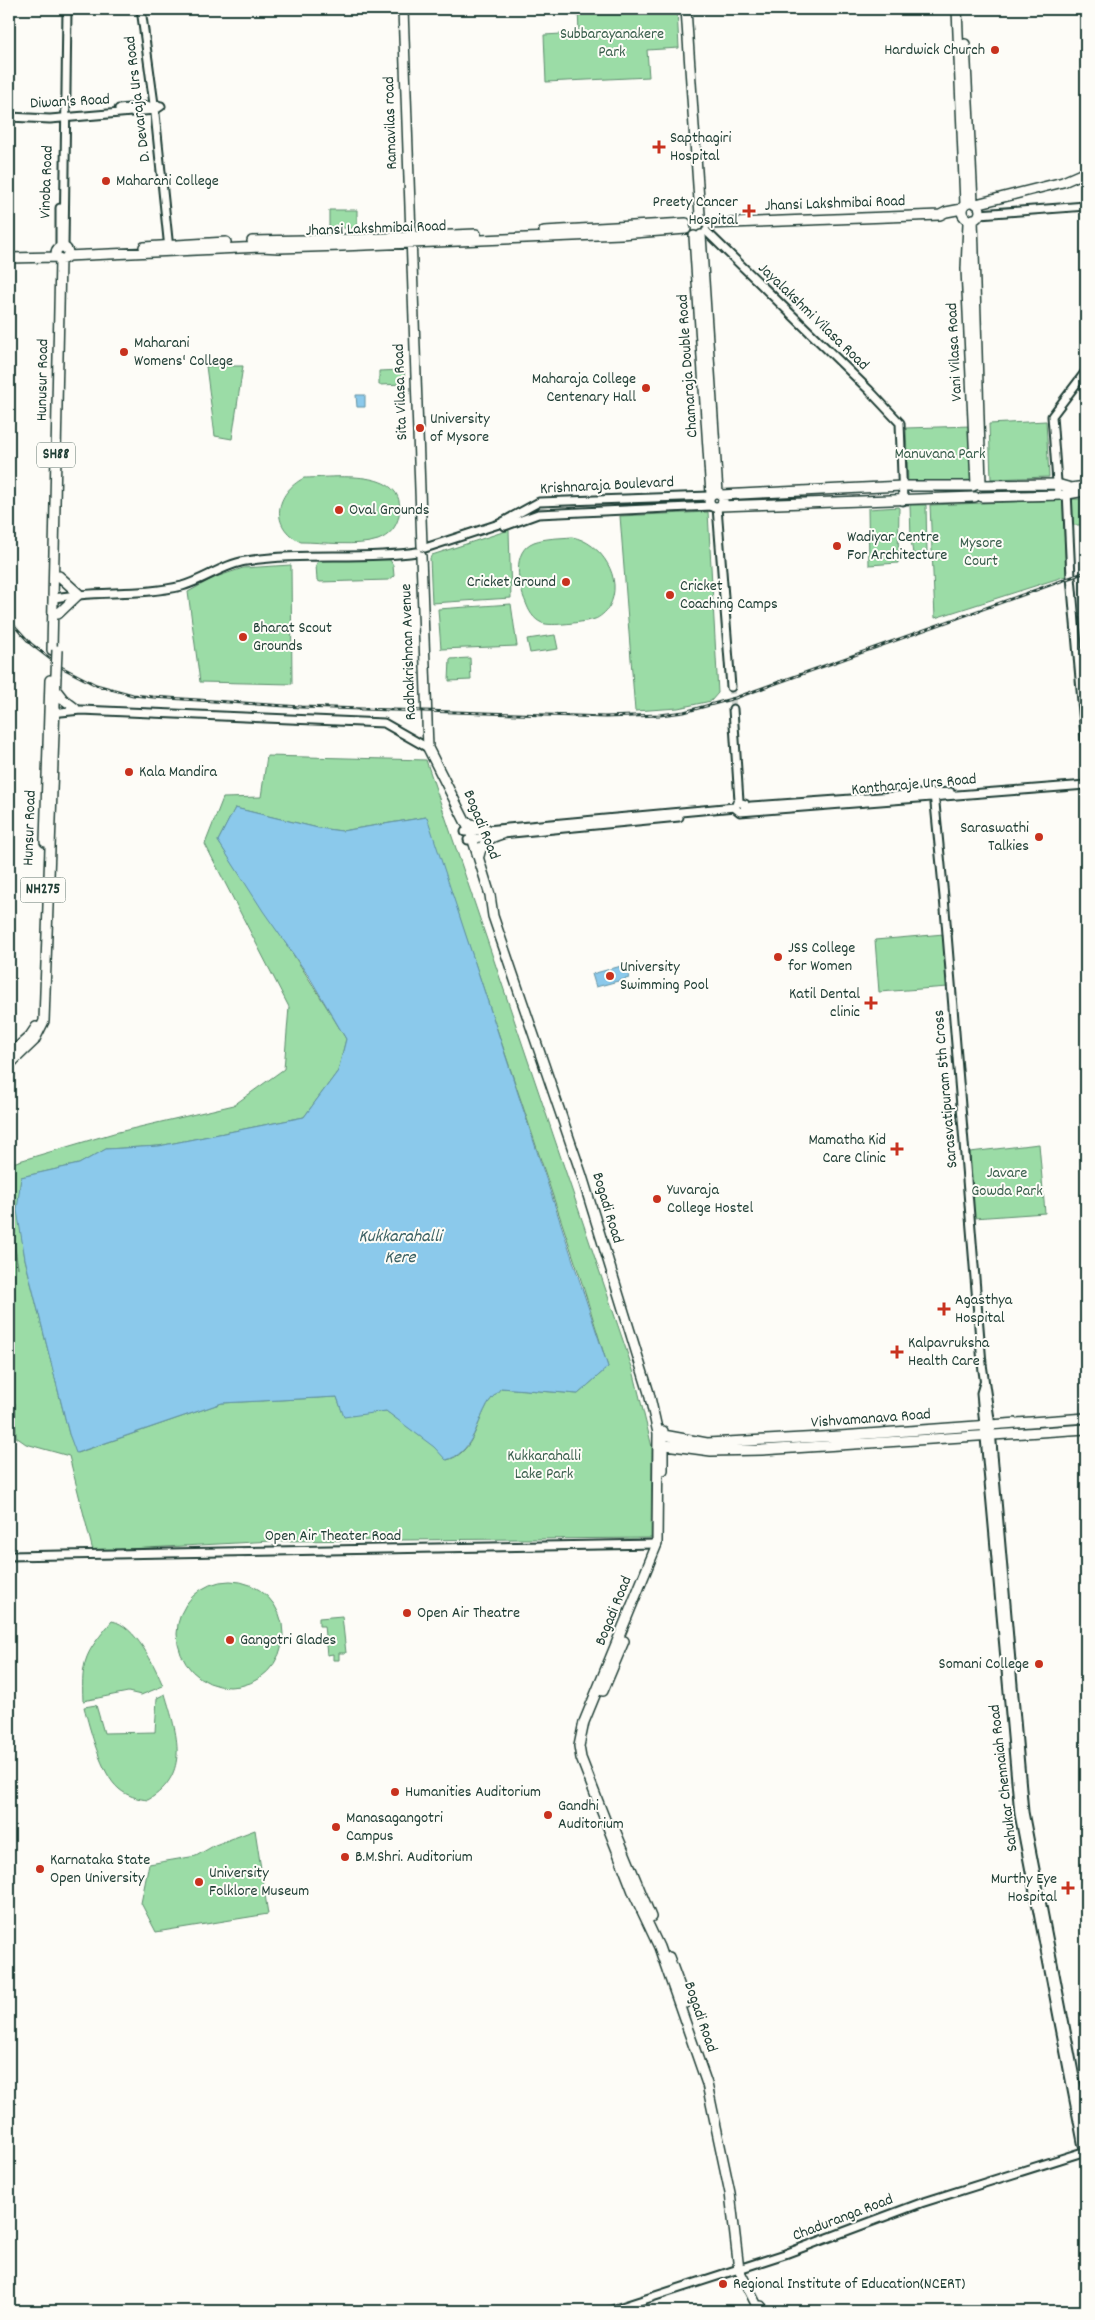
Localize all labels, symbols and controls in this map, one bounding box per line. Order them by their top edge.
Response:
park label: Subbarayanakere Park [560,23,664,64]
street label: D. Devaraja Urs Road [119,35,157,163]
place label: Hardwick Church [884,39,985,62]
marker: Hardwick Church [989,44,1001,56]
street label: Ramavilas road [378,76,404,170]
street label: Diwan's Road [30,88,110,116]
place label: Sapthagiri Hospital [670,127,732,168]
marker: Sapthagiri Hospital [652,140,666,154]
street label: Vinoba Road [34,145,60,219]
place label: Maharani College [116,170,219,193]
marker: Maharani College [100,175,112,187]
street label: Jhansi Lakshmibai Road [764,190,906,218]
place label: Preety Cancer Hospital [652,191,738,232]
marker: Preety Cancer Hospital [742,204,756,218]
street label: Jhansi Lakshmibai Road [305,215,447,243]
street label: Jayalakshmi Vilasa Road [752,258,874,376]
street label: Chamaraja Double Road [672,294,704,438]
street label: Vani Vilasa Road [941,302,969,402]
place label: Maharani Womens' College [134,332,233,373]
street label: Hunusur Road [31,339,55,421]
street label: Sita Vilasa Road [388,343,414,441]
marker: Maharani Womens' College [118,346,130,358]
place label: Maharaja College Centenary Hall [532,368,636,409]
marker: Maharaja College Centenary Hall [640,382,652,394]
place label: University of Mysore [430,408,490,449]
marker: University of Mysore [414,422,426,434]
road number: SH88 [37,442,75,468]
park label: Manuvana Park [894,443,986,466]
street label: Krishnaraja Boulevard [539,471,675,501]
place label: Oval Grounds [349,499,430,522]
marker: Oval Grounds [333,504,345,516]
place label: Wadiyar Centre For Architecture [847,526,947,567]
park label: Mysore Court [960,532,1002,573]
marker: Wadiyar Centre For Architecture [831,540,843,552]
place label: Cricket Ground [467,571,556,594]
place label: Cricket Coaching Camps [680,575,778,616]
marker: Cricket Ground [560,576,572,588]
street label: Radhakrishnan Avenue [395,583,423,721]
marker: Cricket Coaching Camps [664,589,676,601]
place label: Bharat Scout Grounds [253,617,332,658]
marker: Bharat Scout Grounds [237,631,249,643]
place label: Kala Mandira [139,761,218,784]
marker: Kala Mandira [123,766,135,778]
street label: Kantharaje Urs Road [851,768,977,802]
street label: Bogadi Road [457,787,505,863]
street label: Hunsur Road [17,790,43,866]
place label: Saraswathi Talkies [960,817,1029,858]
marker: Saraswathi Talkies [1033,831,1045,843]
road number: NH275 [20,878,66,902]
place label: JSS College for Women [788,937,855,978]
marker: JSS College for Women [772,951,784,963]
place label: University Swimming Pool [620,956,709,997]
marker: University Swimming Pool [604,970,616,982]
place label: Katil Dental clinic [789,983,860,1024]
marker: Katil Dental clinic [864,996,878,1010]
street label: Sarasvatipuram 5th Cross [928,1009,964,1169]
place label: Mamatha Kid Care Clinic [808,1129,886,1170]
marker: Mamatha Kid Care Clinic [890,1142,904,1156]
park label: Javare Gowda Park [971,1162,1043,1203]
street label: Bogadi Road [585,1170,629,1246]
place label: Yuvaraja College Hostel [667,1179,753,1220]
marker: Yuvaraja College Hostel [651,1193,663,1205]
water label: Kukkarahalli Kere [359,1225,444,1271]
place label: Agasthya Hospital [955,1289,1013,1330]
marker: Agasthya Hospital [937,1302,951,1316]
place label: Kalpavruksha Health Care [908,1332,990,1373]
marker: Kalpavruksha Health Care [890,1345,904,1359]
street label: Vishvamanava Road [810,1403,932,1435]
park label: Kukkarahalli Lake Park [507,1445,581,1486]
street label: Open Air Theater Road [265,1525,401,1548]
street label: Bogadi Road [590,1573,638,1649]
place label: Open Air Theatre [417,1602,520,1625]
marker: Open Air Theatre [401,1607,413,1619]
place label: Gangotri Glades [240,1629,336,1652]
marker: Gangotri Glades [224,1634,236,1646]
place label: Somani College [939,1653,1029,1676]
marker: Somani College [1033,1658,1045,1670]
street label: Sahukar Chennaiah Road [984,1703,1024,1853]
place label: Humanities Auditorium [405,1781,541,1804]
marker: Humanities Auditorium [389,1786,401,1798]
place label: Gandhi Auditorium [558,1795,624,1836]
place label: Manasagangotri Campus [346,1807,443,1848]
marker: Gandhi Auditorium [542,1809,554,1821]
marker: Manasagangotri Campus [330,1821,342,1833]
place label: B.M.Shri. Auditorium [355,1846,473,1869]
place label: Karnataka State Open University [50,1849,150,1890]
marker: B.M.Shri. Auditorium [339,1851,351,1863]
place label: University Folklore Museum [209,1862,309,1903]
marker: Karnataka State Open University [34,1863,46,1875]
place label: Murthy Eye Hospital [991,1868,1057,1909]
marker: University Folklore Museum [193,1876,205,1888]
marker: Murthy Eye Hospital [1061,1881,1075,1895]
street label: Bogadi Road [677,1979,723,2055]
street label: Chaduranga Road [789,2188,897,2248]
place label: Regional Institute of Education(NCERT) [733,2273,965,2296]
marker: Regional Institute of Education(NCERT) [717,2278,729,2290]

